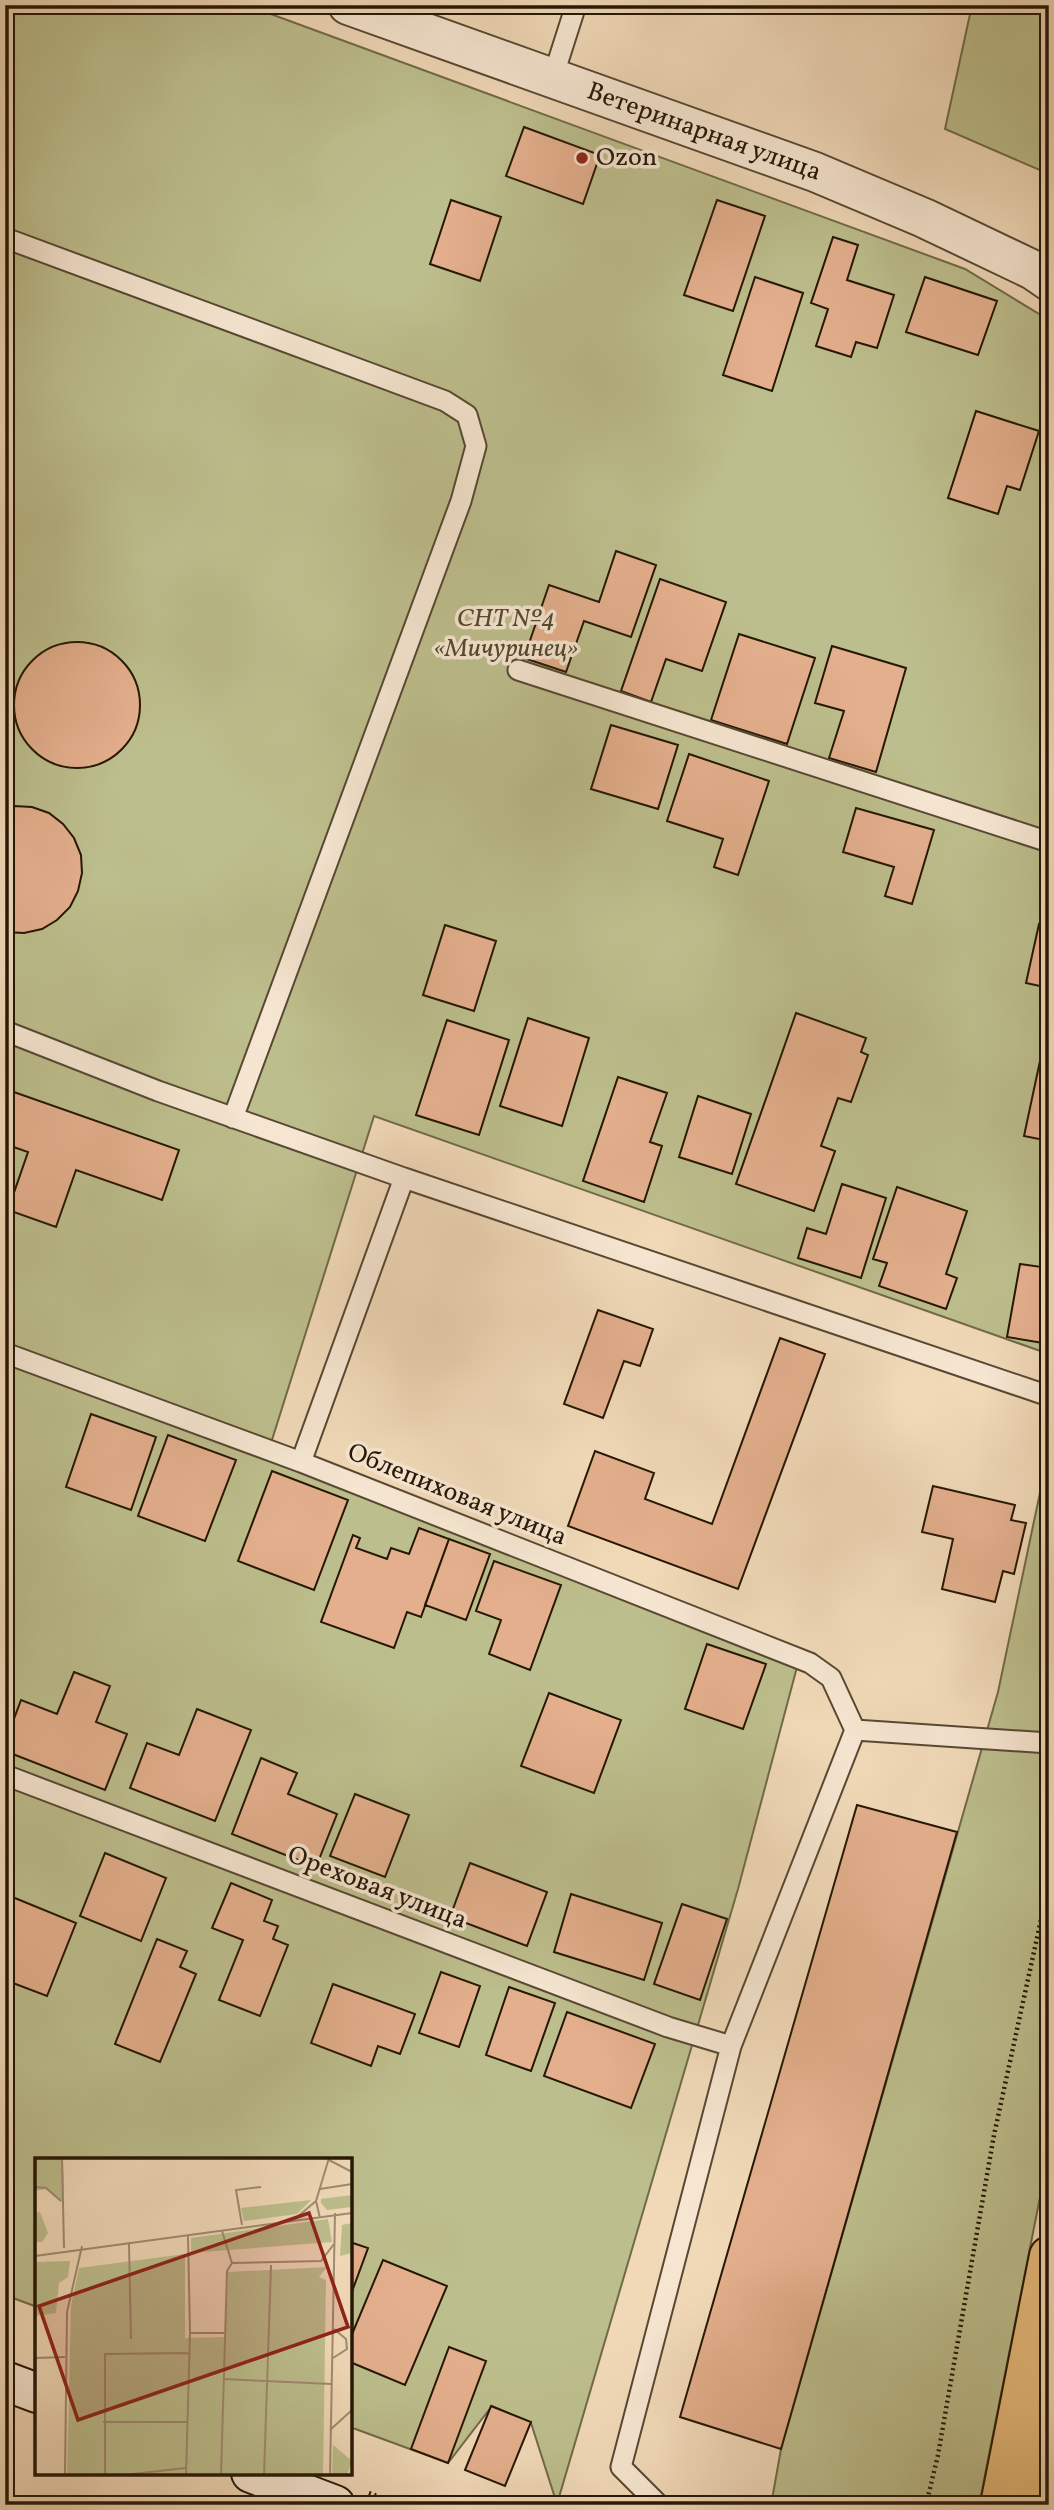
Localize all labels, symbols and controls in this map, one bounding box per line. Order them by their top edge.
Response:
street label: Ветеринарная улица [582,74,826,191]
place label: Ozon [596,140,657,176]
marker: Ozon [574,150,590,166]
park label: СНТ №4 «Мичуринец» [434,601,578,667]
street label: Облепиховая улица [342,1435,572,1555]
street label: Ореховая улица [282,1837,472,1939]
inset map [35,2158,352,2475]

